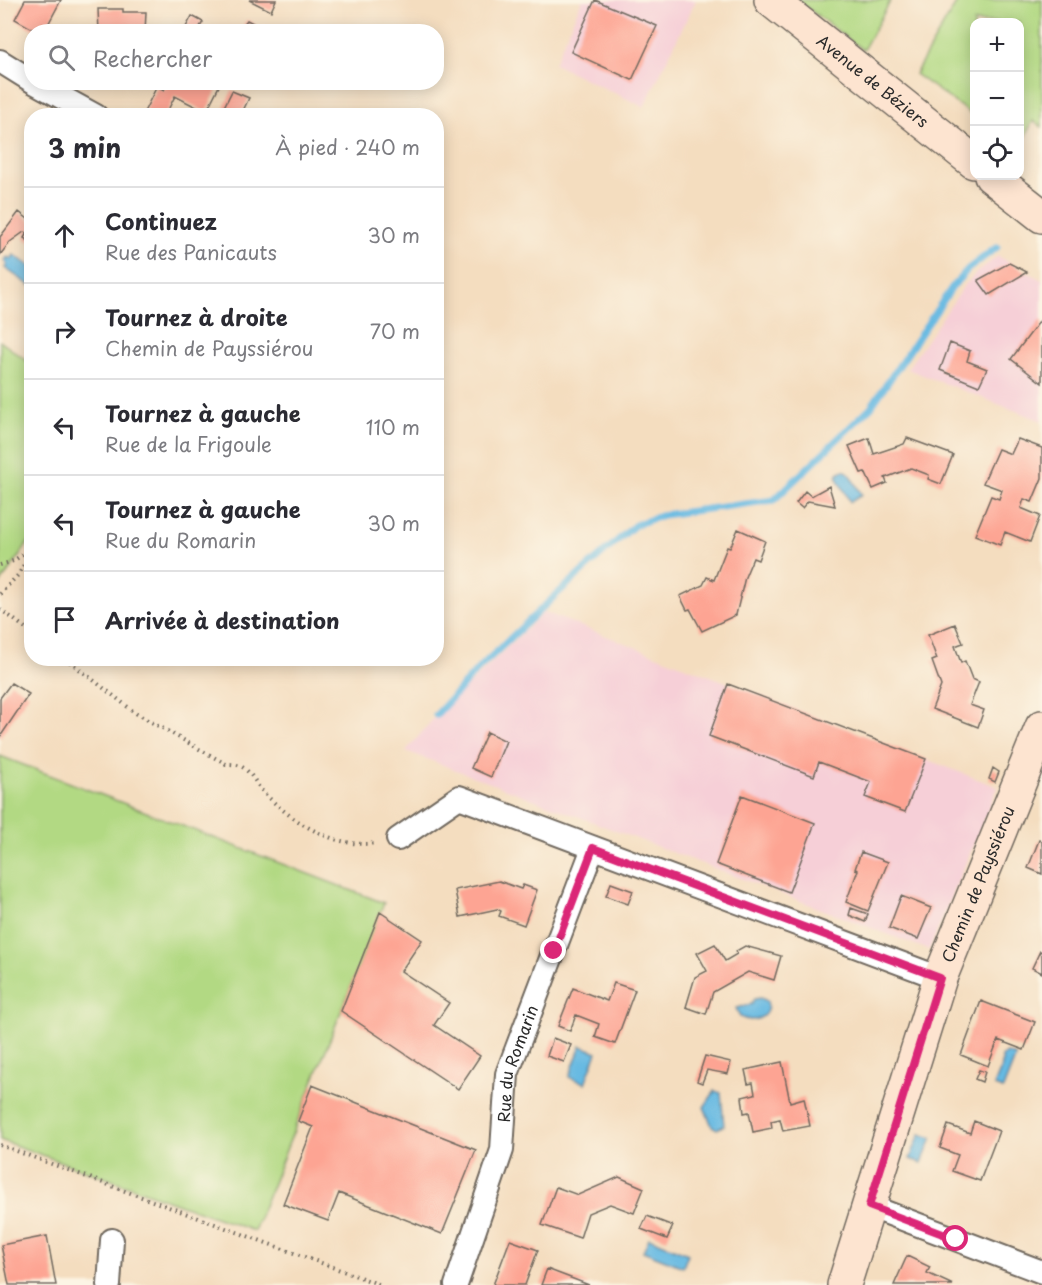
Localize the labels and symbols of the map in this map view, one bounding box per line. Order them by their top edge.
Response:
street label: Avenue de Béziers [812,28,934,132]
street label: Chemin de Payssiérou [935,802,1020,966]
route end [540,937,566,963]
street label: Rue du Romarin [491,1001,543,1123]
route start [942,1225,968,1251]

